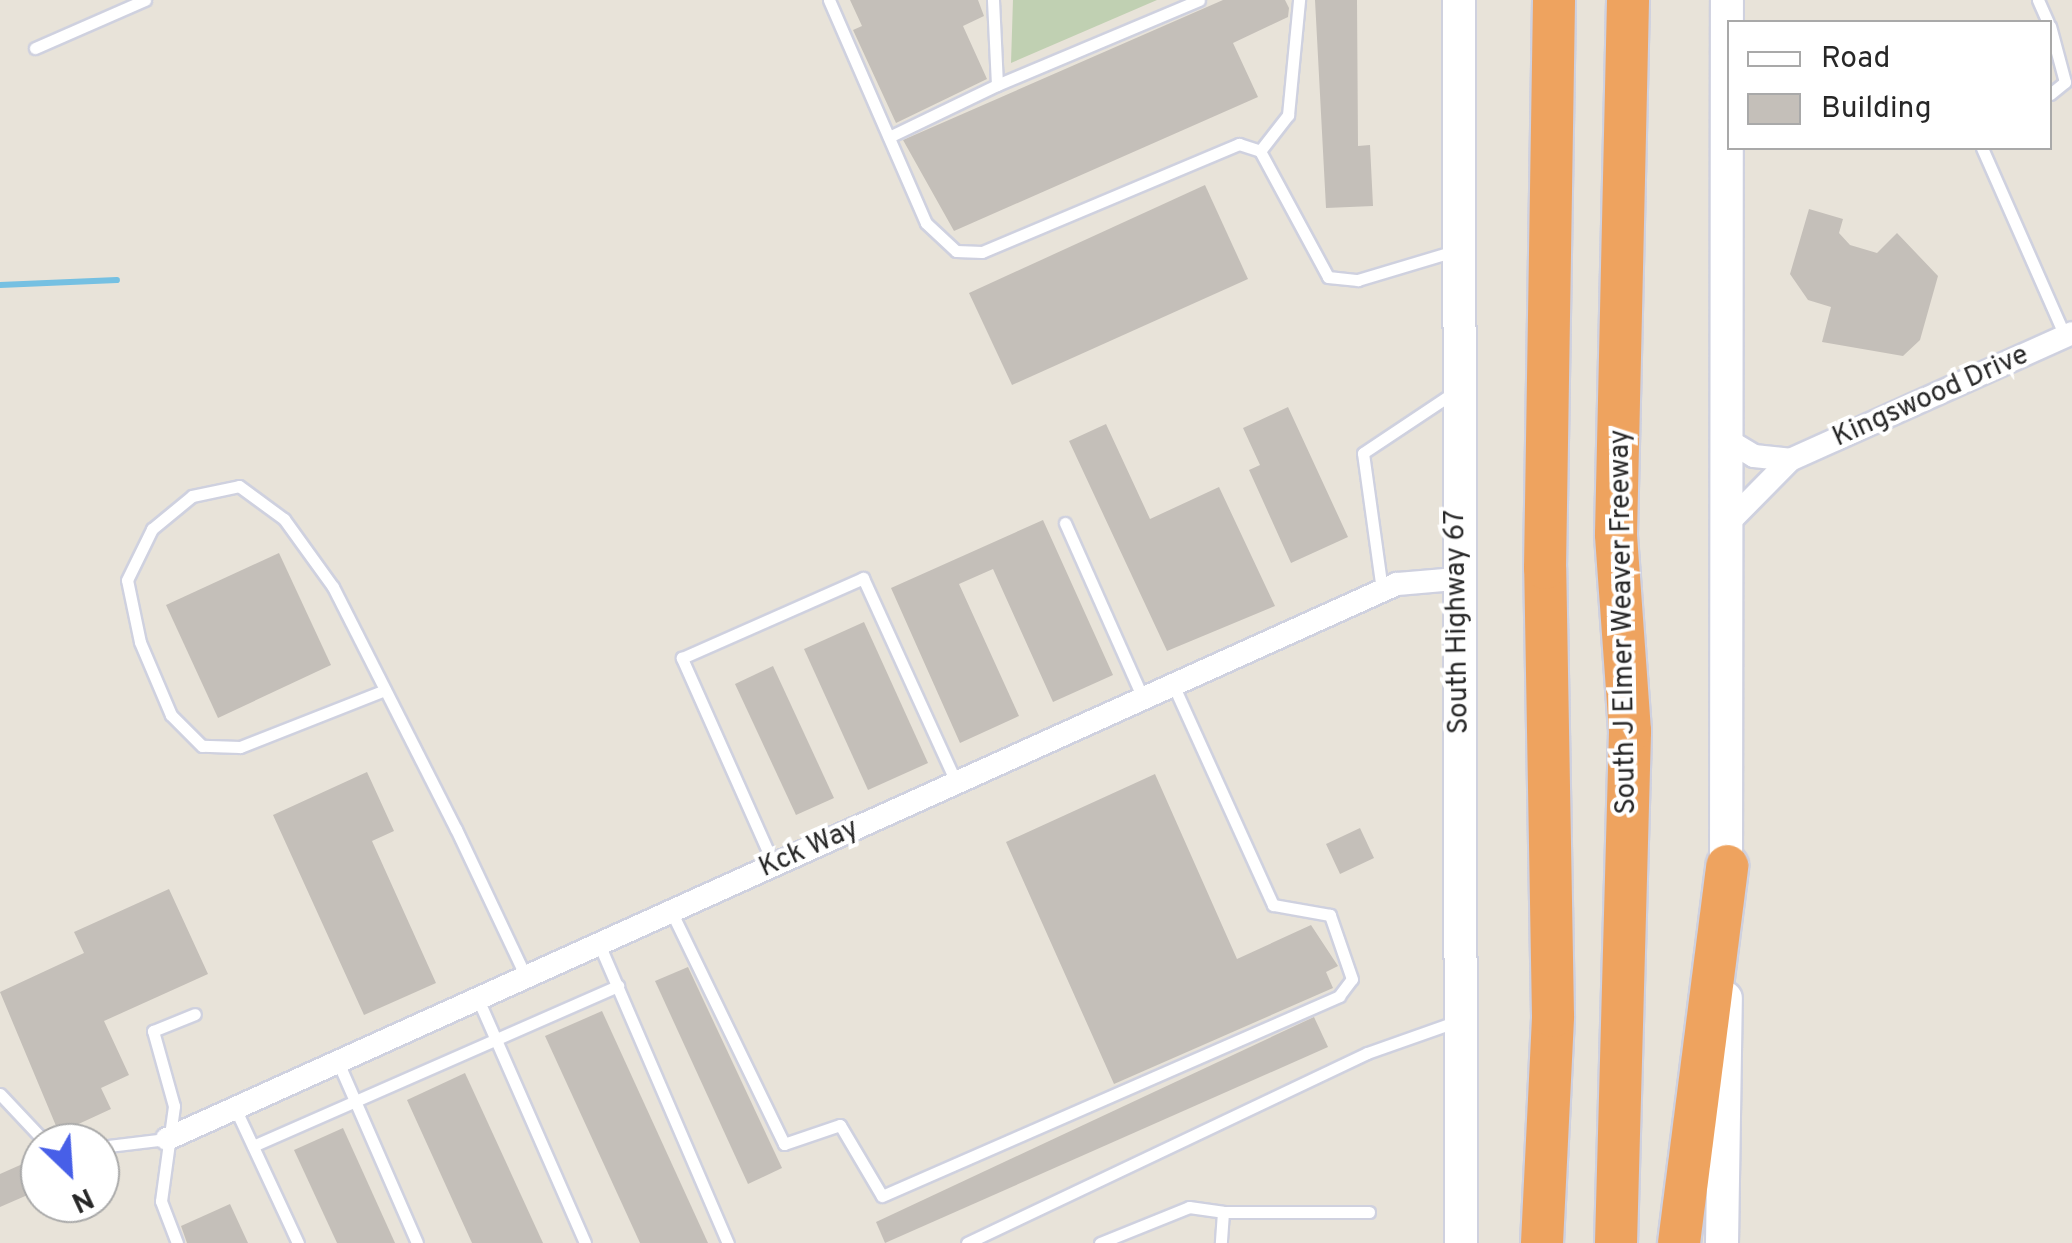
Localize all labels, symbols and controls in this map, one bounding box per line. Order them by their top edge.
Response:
legend [1727,20,2052,150]
text: Road [1821,41,1890,78]
text: Building [1821,91,1932,128]
street label: Kingswood Drive [1828,339,2034,455]
street label: South J Elmer Weaver Freeway [1604,429,1644,815]
street label: South Highway 67 [1439,509,1477,735]
street label: Kck Way [754,812,864,886]
north arrow [20,1123,120,1223]
text: N [65,1178,99,1219]

